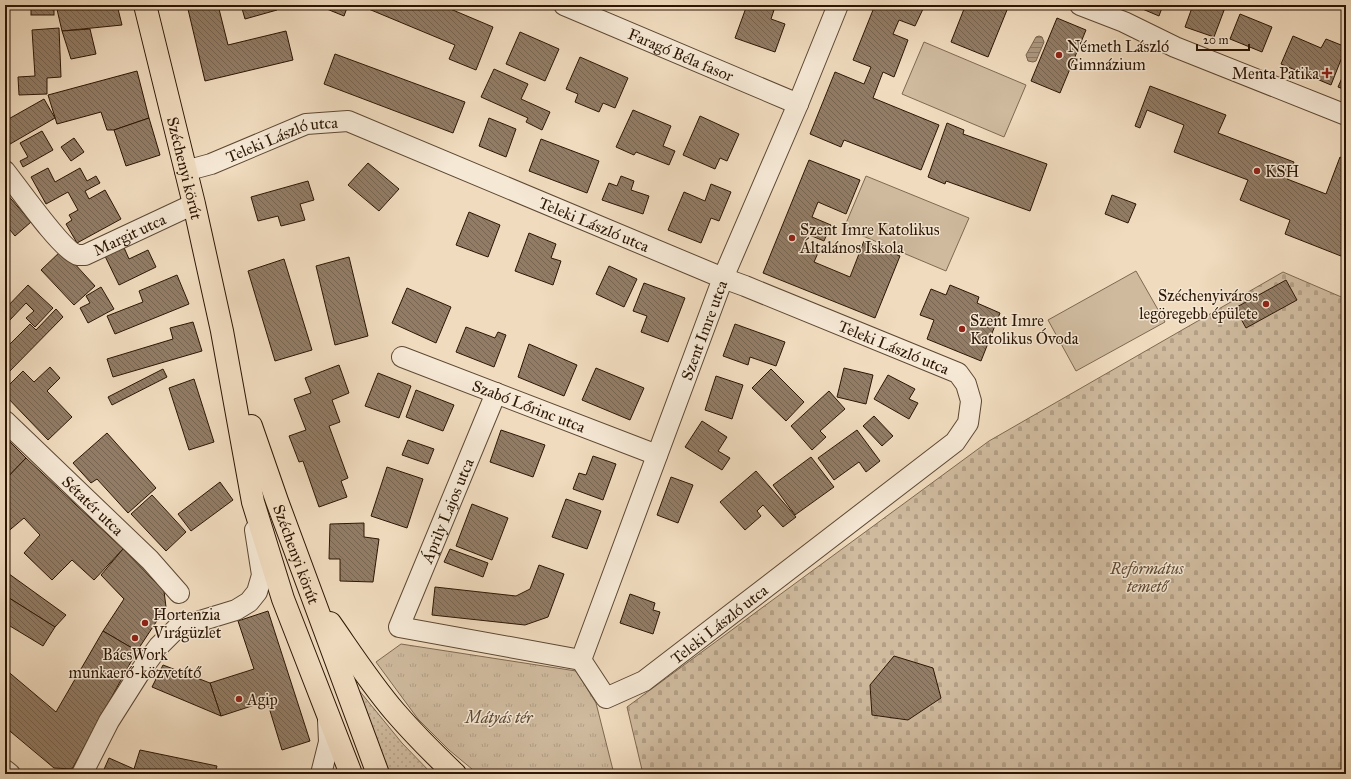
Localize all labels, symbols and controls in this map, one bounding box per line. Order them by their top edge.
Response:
street label: Faragó Béla fasor [625,24,736,86]
scale bar [1197,26,1249,52]
text: 20 m [1203,33,1229,47]
place label: Németh László Gimnázium [1067,37,1169,74]
marker: Németh László Gimnázium [1054,50,1064,60]
place label: Menta Patika [1232,64,1319,83]
marker: Menta Patika [1322,68,1332,78]
street label: Teleki László utca [223,113,339,167]
street label: Széchenyi körút [163,115,206,222]
place label: KSH [1265,162,1300,181]
marker: KSH [1252,166,1262,176]
street label: Teleki László utca [536,193,652,256]
street label: Margit utca [90,209,169,260]
place label: Szent Imre Katolikus Általános Iskola [799,220,940,257]
marker: Szent Imre Katolikus Általános Iskola [787,233,797,243]
street label: Szent Imre utca [677,277,731,383]
place label: Széchenyiváros legöregebb épülete [1139,286,1258,324]
marker: Széchenyiváros legöregebb épülete [1261,299,1271,309]
place label: Szent Imre Katolikus Óvoda [970,311,1079,348]
street label: Teleki László utca [836,316,952,379]
marker: Szent Imre Katolikus Óvoda [957,324,967,334]
street label: Szabó Lőrinc utca [469,376,588,437]
street label: Áprily Lajos utca [416,455,478,567]
street label: Sétatér utca [58,472,128,540]
street label: Széchenyi körút [269,502,323,607]
park label: Református temető [1109,559,1184,596]
street label: Teleki László utca [667,580,772,668]
place label: Hortenzia Virágüzlet [152,605,222,643]
marker: Hortenzia Virágüzlet [140,618,150,628]
marker: BácsWork munkaerő-közvetítő [130,633,140,643]
place label: BácsWork munkaerő-közvetítő [69,645,202,682]
place label: Agip [246,690,278,710]
marker: Agip [234,694,244,704]
park label: Mátyás tér [463,708,534,727]

